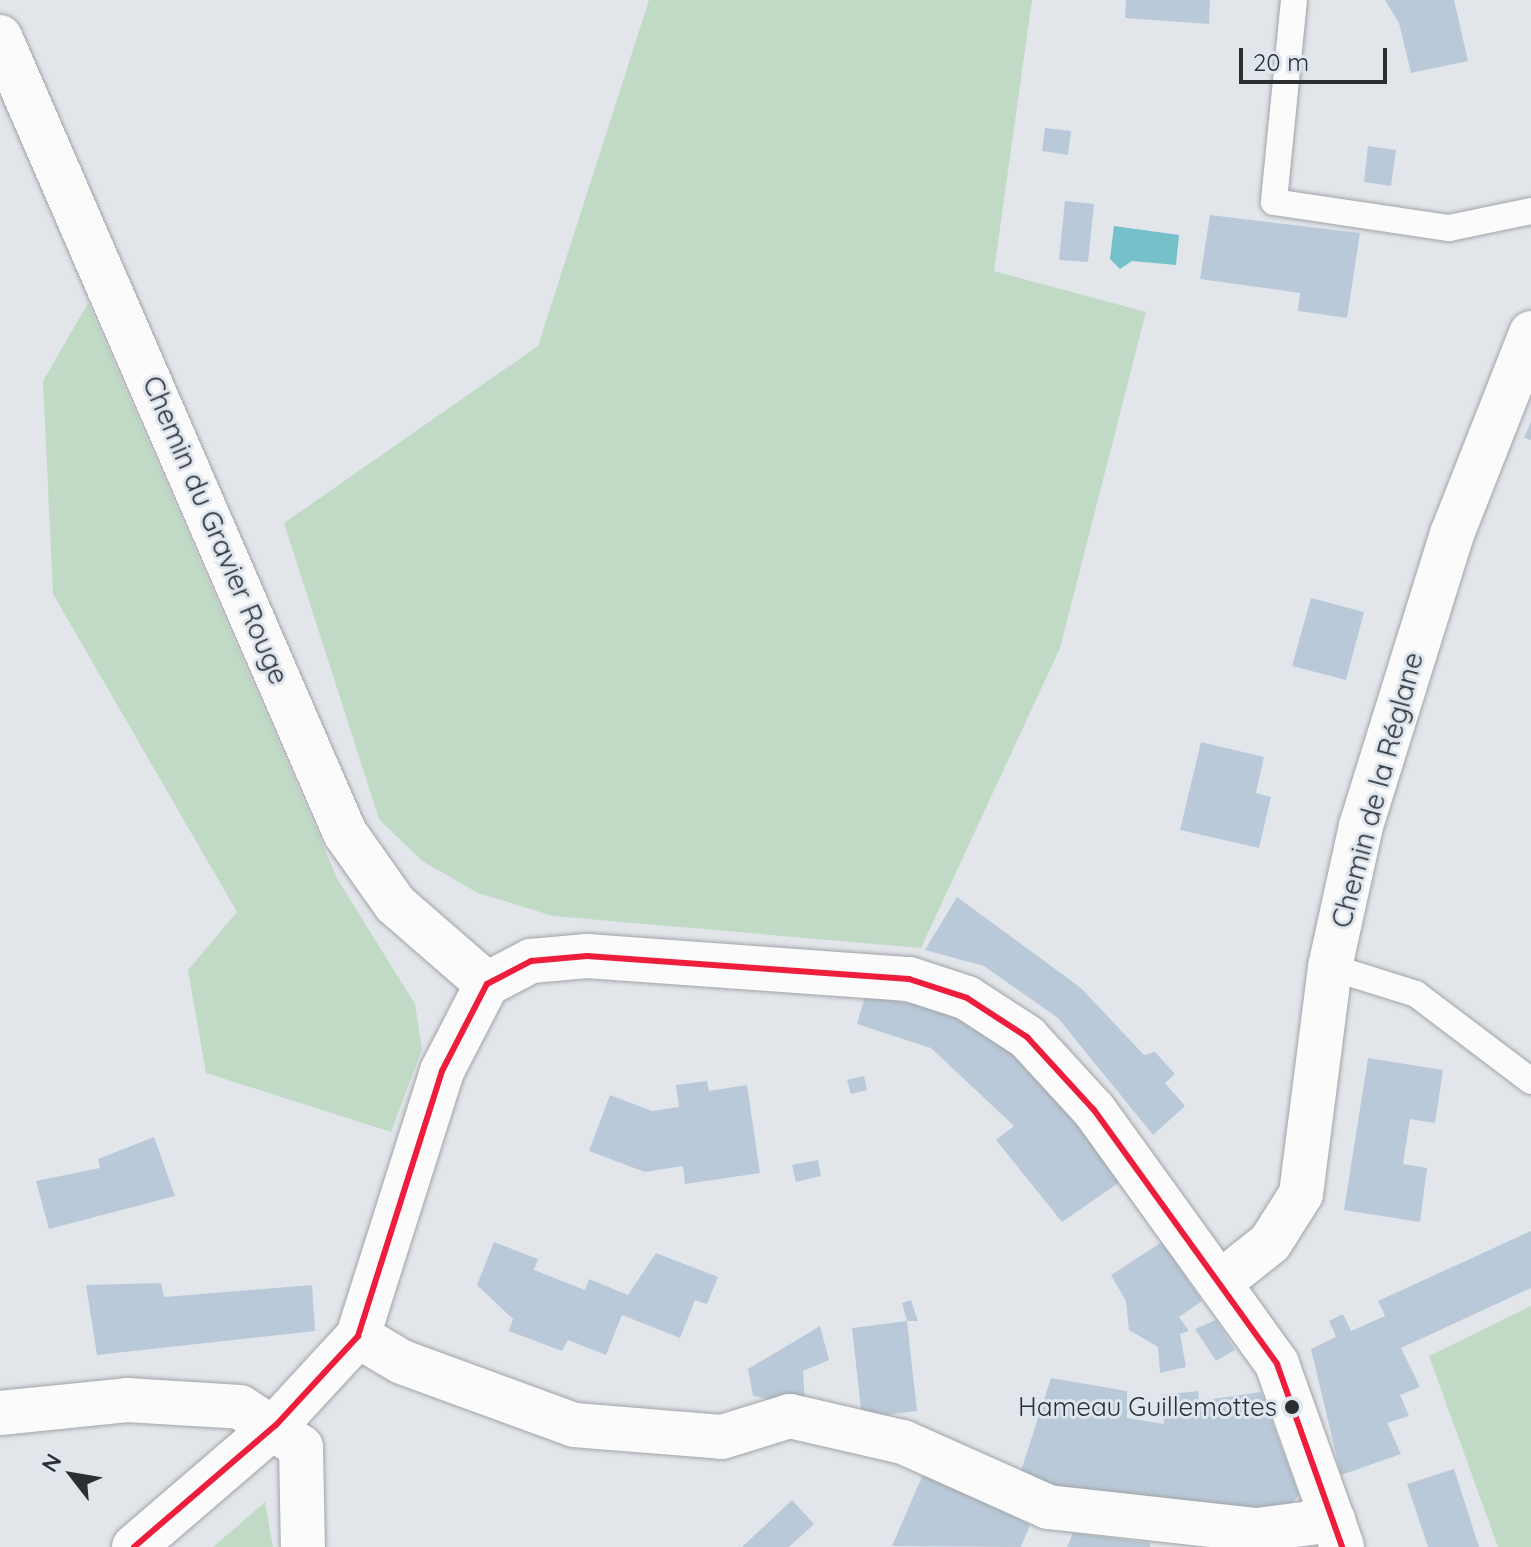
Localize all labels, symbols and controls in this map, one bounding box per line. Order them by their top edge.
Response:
scale bar [1243,32,1391,82]
text: 20 m [1253,47,1309,77]
street label: Chemin du Gravier Rouge [136,371,296,689]
street label: Chemin de la Réglane [1324,648,1430,932]
place label: Hameau Guillemottes [1018,1391,1277,1423]
marker: Hameau Guillemottes [1284,1399,1300,1415]
north arrow [32,1435,112,1515]
text: N [35,1449,68,1477]

